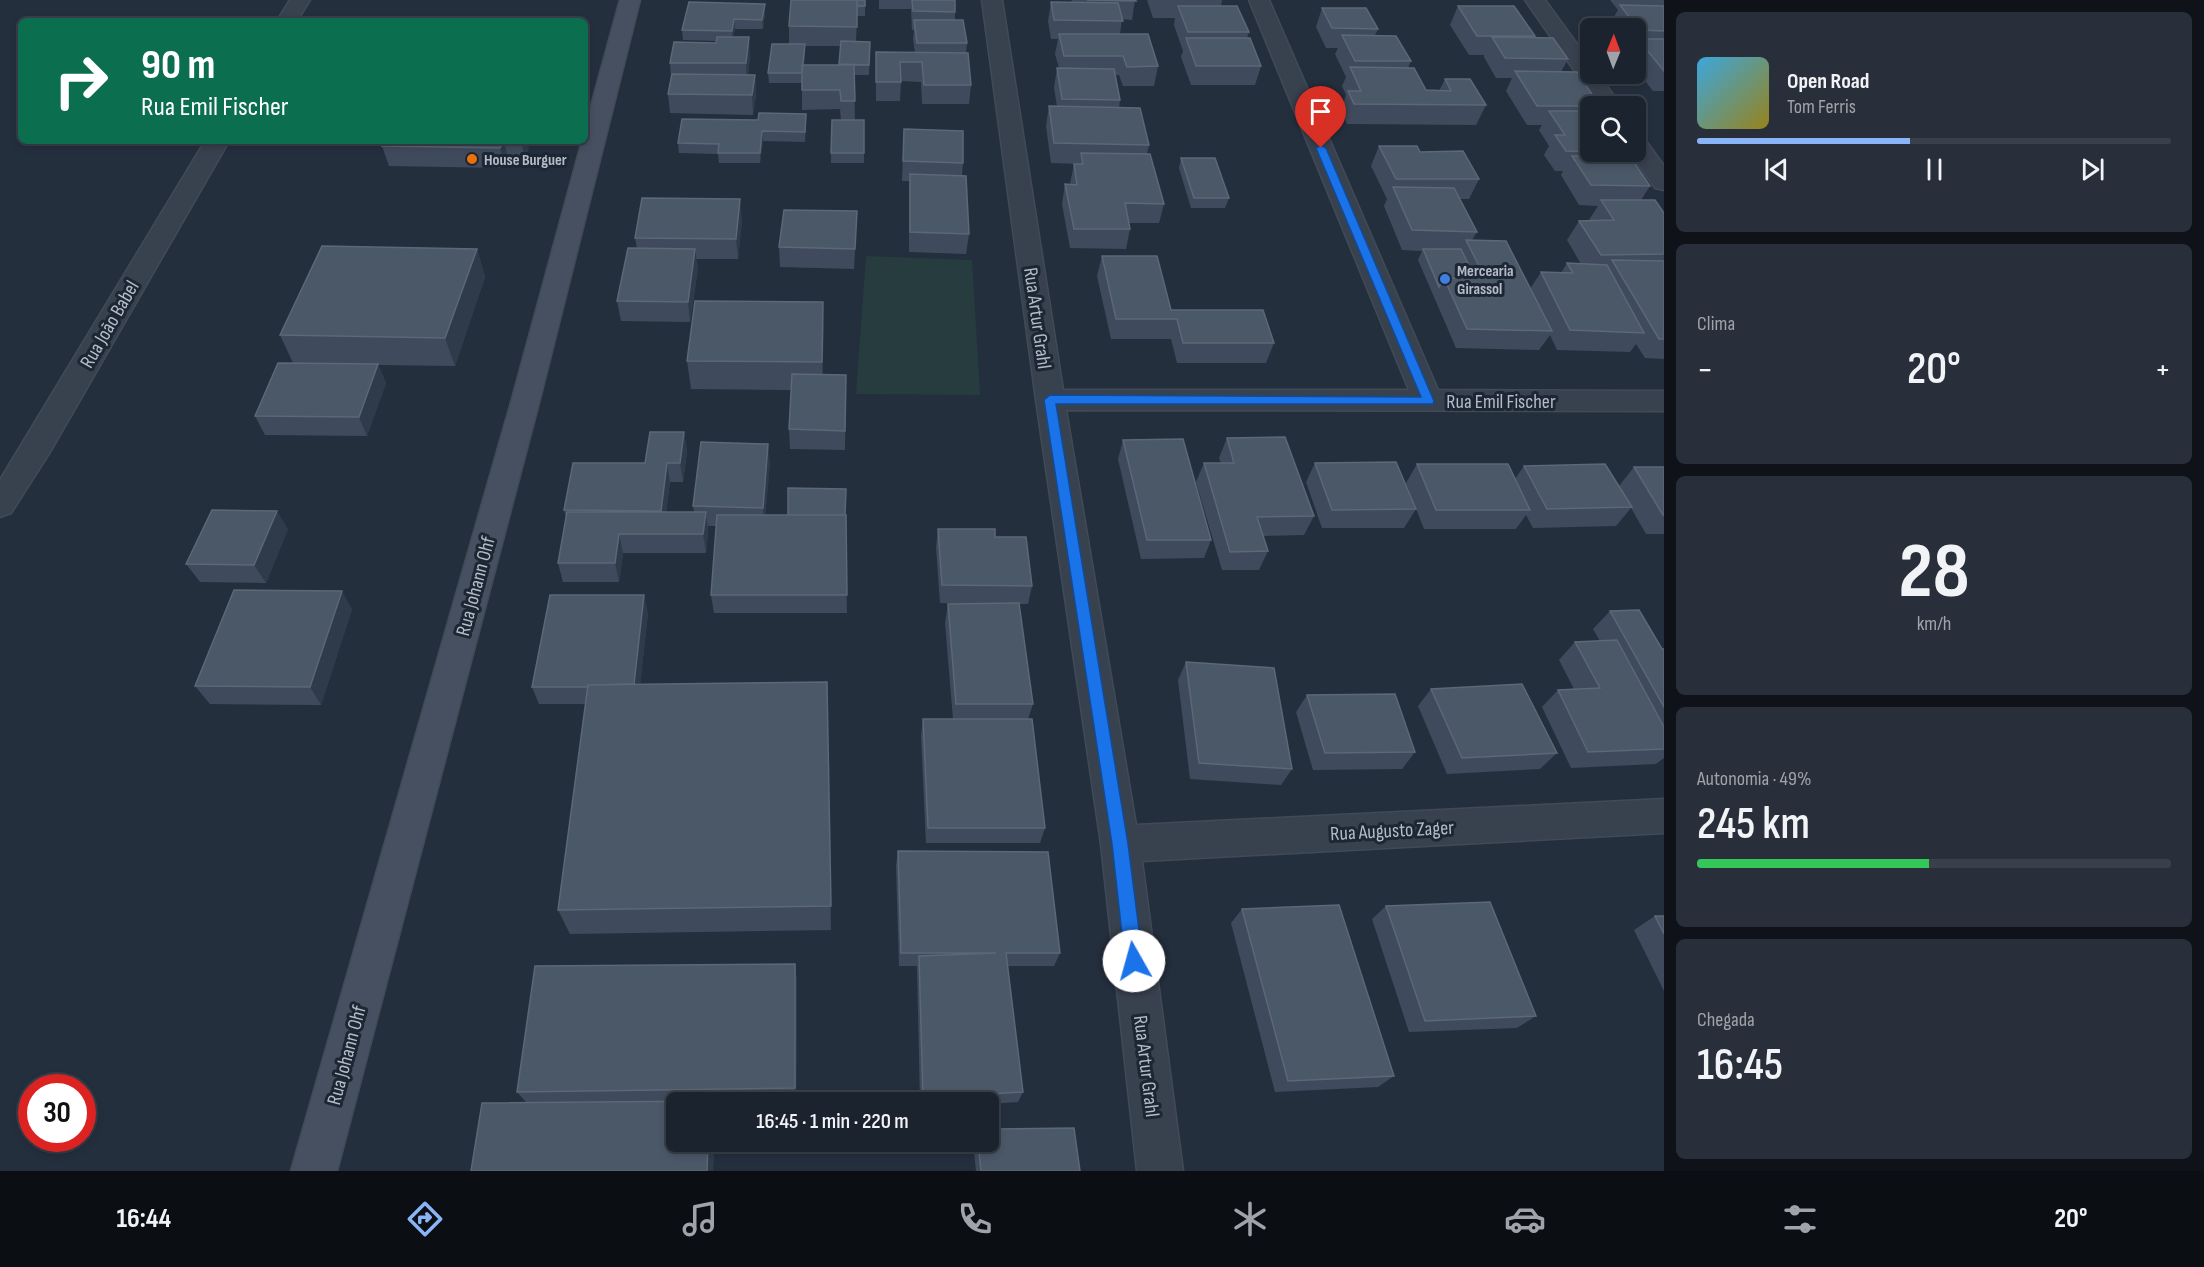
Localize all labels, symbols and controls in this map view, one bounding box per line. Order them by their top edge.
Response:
north arrow [1580,18,1646,84]
map controls [1580,18,1646,162]
text: 90 m [141,40,215,91]
icon: right [42,42,120,120]
text: Open Road [1787,68,1869,95]
pin [1295,86,1346,148]
text: Rua Emil Fischer [141,91,289,123]
icon: arrive [1304,95,1337,128]
text: Tom Ferris [1787,95,1856,119]
button: search [1580,96,1646,162]
place label: House Burguer [484,151,567,170]
marker: House Burguer [465,152,479,166]
icon: previous [1760,153,1793,186]
icon: pause [1918,153,1951,186]
icon: next [2076,153,2109,186]
place label: Mercearia Girassol [1457,262,1514,299]
street label: Rua Artur Grahl [1018,266,1056,370]
marker: Mercearia Girassol [1438,272,1452,286]
street label: Rua João Babel [75,277,144,372]
text: Clima [1697,312,1735,336]
text: 20° [1907,342,1961,397]
text: − [1697,350,1713,390]
text: + [2155,350,2171,390]
street label: Rua Emil Fischer [1446,390,1556,414]
text: 28 [1899,526,1969,619]
street label: Rua Johann Ohf [451,534,501,638]
text: km/h [1917,612,1951,636]
text: Autonomia · 49% [1697,767,1811,791]
text: 245 km [1697,797,1810,852]
street label: Rua Augusto Zager [1330,816,1455,846]
position arrow [1102,929,1166,993]
street label: Rua Johann Ohf [322,1003,372,1107]
text: Chegada [1697,1008,1755,1032]
street label: Rua Artur Grahl [1128,1014,1164,1118]
text: 16:45 [1697,1038,1783,1093]
speed limit sign: 30 [18,1074,96,1152]
text: 16:45 · 1 min · 220 m [756,1108,909,1135]
icon: directions [404,1198,446,1240]
icon: music [679,1198,721,1240]
icon: phone [954,1198,996,1240]
icon: climate [1229,1198,1271,1240]
icon: car [1504,1198,1546,1240]
icon: filters [1779,1198,1821,1240]
text: 16:44 [117,1203,171,1235]
text: 20° [2054,1203,2087,1235]

